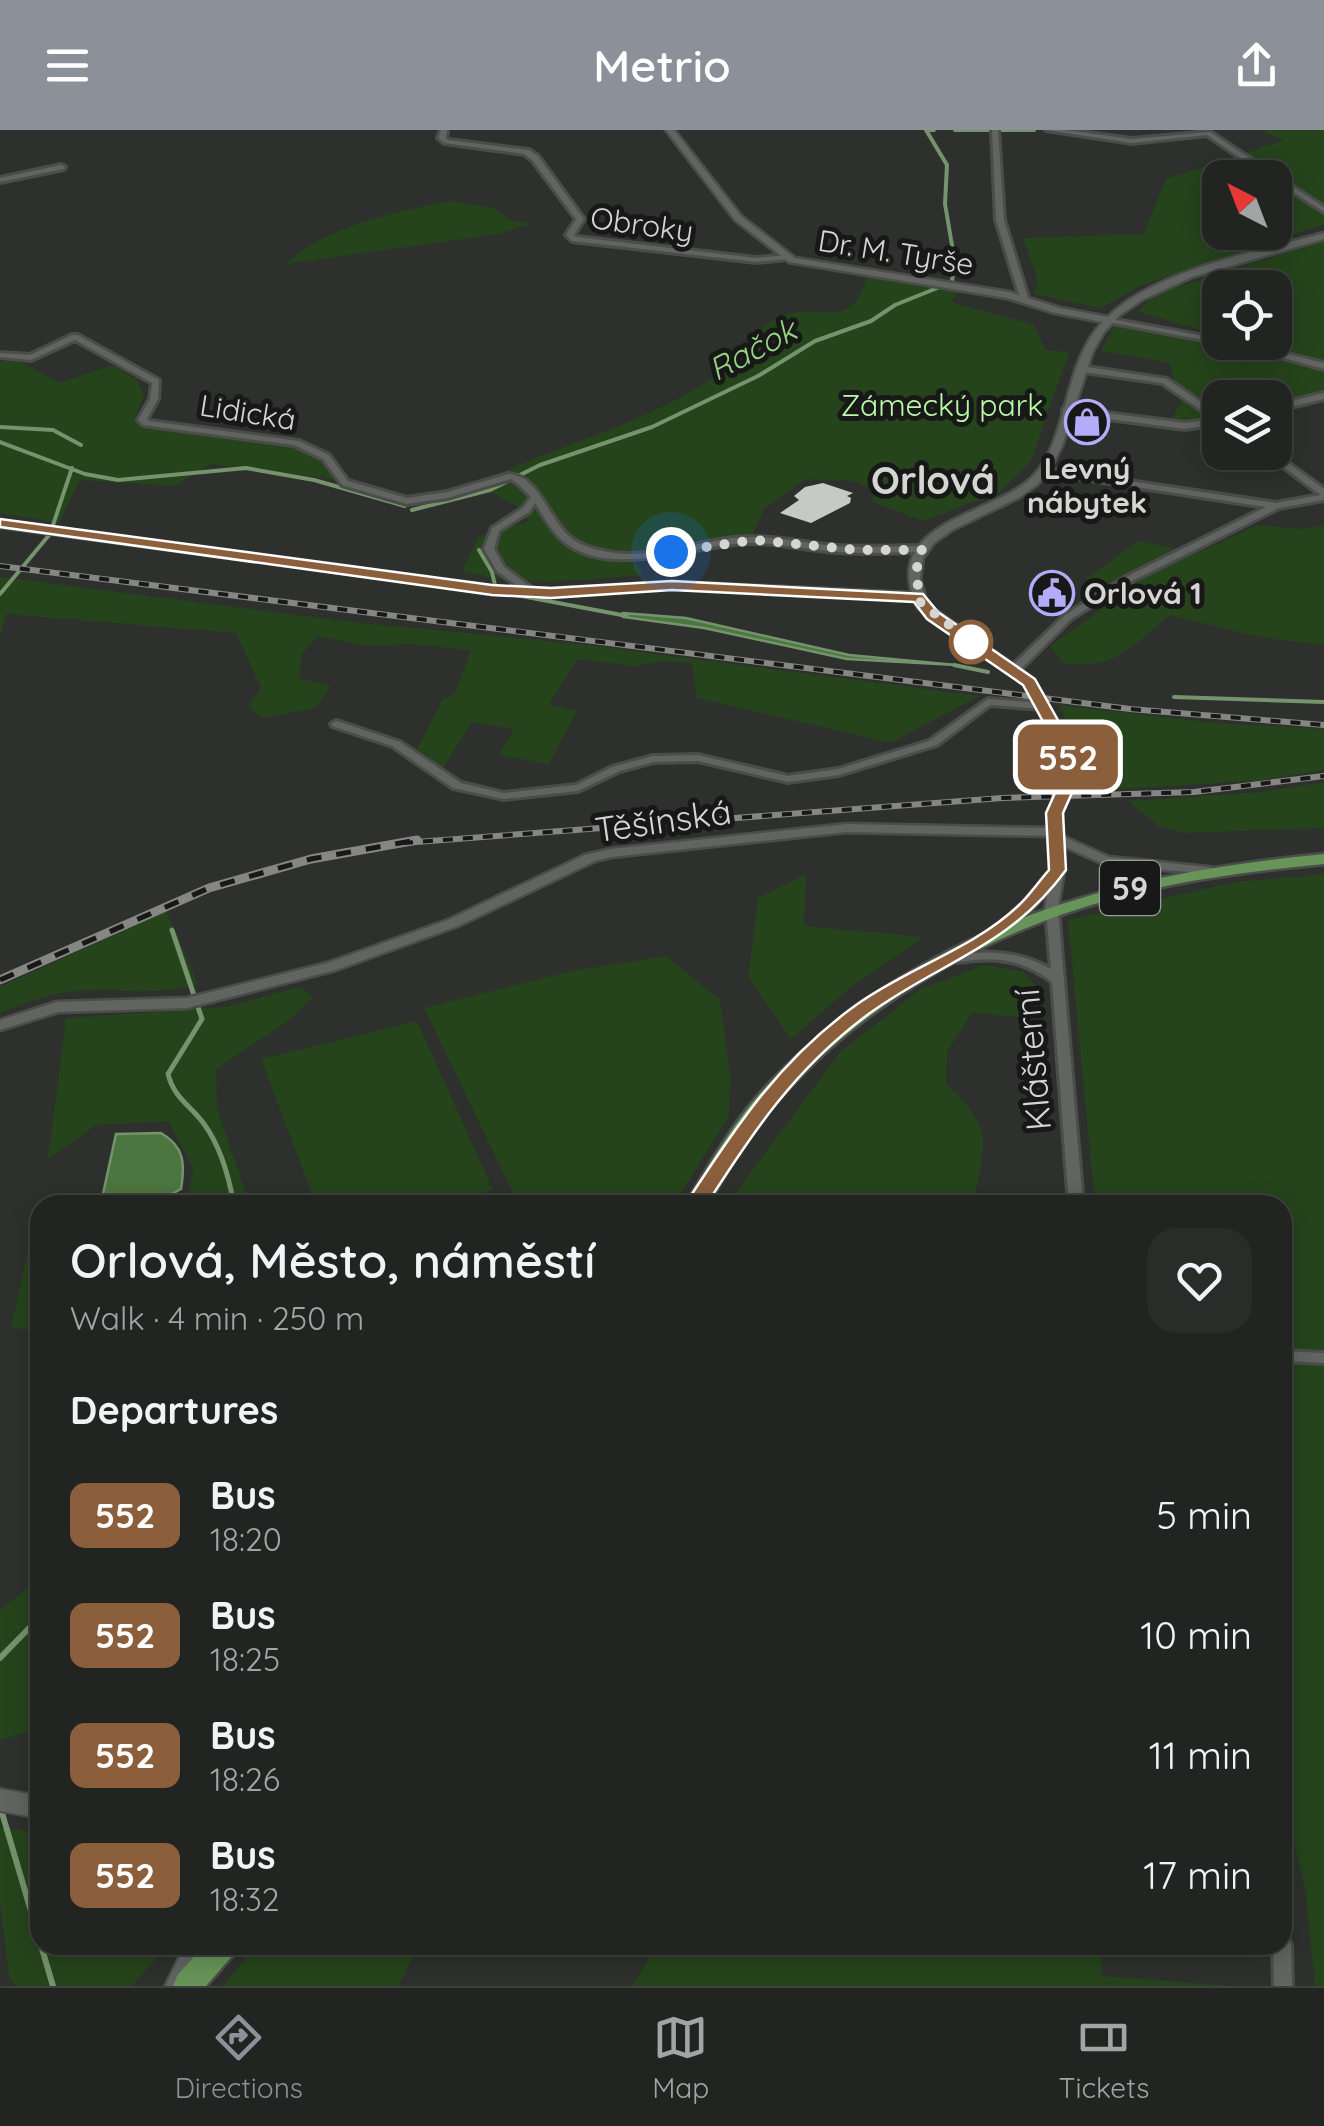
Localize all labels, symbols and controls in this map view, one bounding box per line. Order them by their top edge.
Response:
text: Metrio [593,37,731,93]
icon: menu [40,38,95,93]
icon: share [1229,38,1284,93]
north arrow [1202,160,1292,250]
map controls [1202,160,1292,470]
street label: Obroky [588,198,696,250]
street label: Dr. M. Tyrše [816,221,976,283]
button: locate [1202,270,1292,360]
water label: Račok [701,308,805,389]
button: layers [1202,380,1292,470]
street label: Lidická [197,386,299,438]
park label: Zámecký park [841,386,1043,424]
shop icon: Levný nábytek [1064,399,1110,445]
place label: Levný nábytek [1027,449,1147,521]
district label: Orlová [871,456,995,504]
your location [646,527,696,577]
public building icon: Orlová 1 [1029,570,1075,616]
place label: Orlová 1 [1084,574,1202,612]
unlabelled marker [950,621,992,663]
line badge: 552 [1010,724,1126,790]
text: 552 [1038,735,1098,779]
street label: Těšínská [592,789,734,851]
road number: 59 [1100,861,1160,915]
street label: Klášterní [1004,987,1060,1133]
button: heart [1147,1228,1252,1333]
text: Orlová, Město, náměstí [70,1230,595,1290]
text: Walk · 4 min · 250 m [70,1298,364,1338]
text: Departures [70,1386,278,1434]
text: Bus [210,1471,276,1519]
text: 5 min [1156,1491,1252,1539]
text: 552 [95,1493,155,1537]
text: 18:20 [210,1519,282,1559]
text: Bus [210,1591,276,1639]
text: 10 min [1140,1611,1252,1659]
text: 552 [95,1613,155,1657]
text: 18:25 [210,1639,280,1679]
text: Bus [210,1711,276,1759]
text: 11 min [1149,1731,1252,1779]
text: 552 [95,1733,155,1777]
text: 18:26 [210,1759,280,1799]
text: Bus [210,1831,276,1879]
text: 17 min [1143,1851,1252,1899]
text: 552 [95,1853,155,1897]
text: 18:32 [210,1879,280,1919]
tab: Directions [175,2010,303,2105]
tab: Map [652,2010,709,2105]
tab: Tickets [1059,2010,1149,2105]

